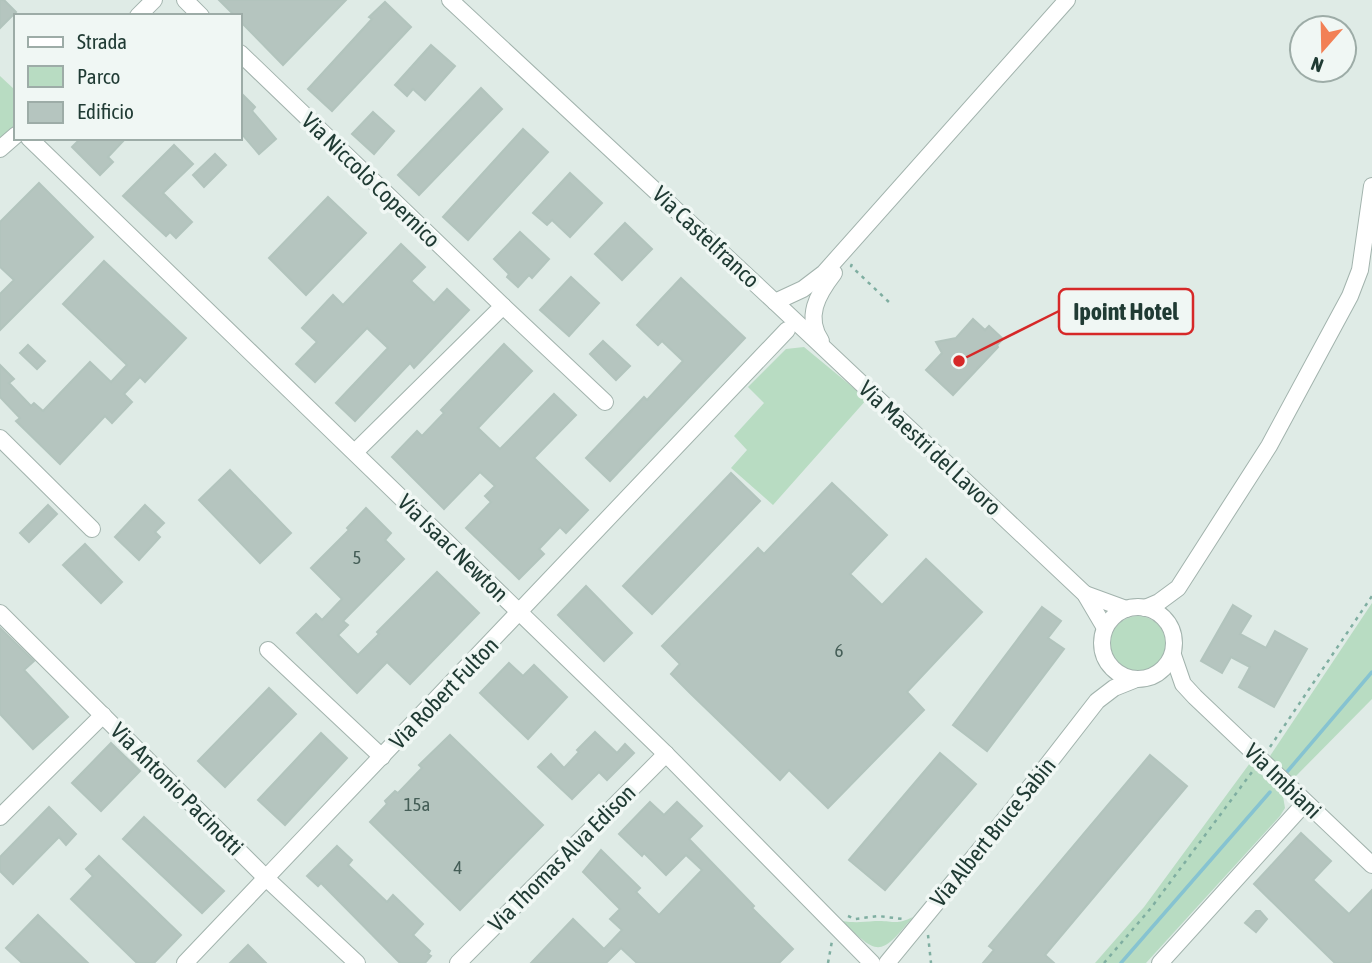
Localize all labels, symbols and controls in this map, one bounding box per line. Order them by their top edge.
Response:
legend [14,14,242,140]
north arrow [1288,14,1358,84]
text: Strada [77,29,127,53]
text: N [1308,53,1326,77]
text: Parco [77,64,120,88]
text: Edificio [77,99,134,123]
street label: Via Niccolò Copernico [297,107,445,253]
street label: Via Castelfranco [647,181,765,293]
callout: Ipoint Hotel [1059,289,1193,334]
text: Ipoint Hotel [1073,298,1179,325]
street label: Via Maestri del Lavoro [854,375,1006,521]
street label: Via Isaac Newton [392,489,514,607]
house number: 5 [353,546,361,568]
street label: Via Robert Fulton [384,632,504,754]
house number: 6 [835,639,844,661]
street label: Via Antonio Pacinotti [105,717,249,861]
street label: Via Imbiani [1239,738,1327,824]
street label: Via Albert Bruce Sabin [925,752,1061,912]
street label: Via Thomas Alva Edison [483,779,641,937]
house number: 15a [404,793,430,815]
house number: 4 [454,856,463,878]

